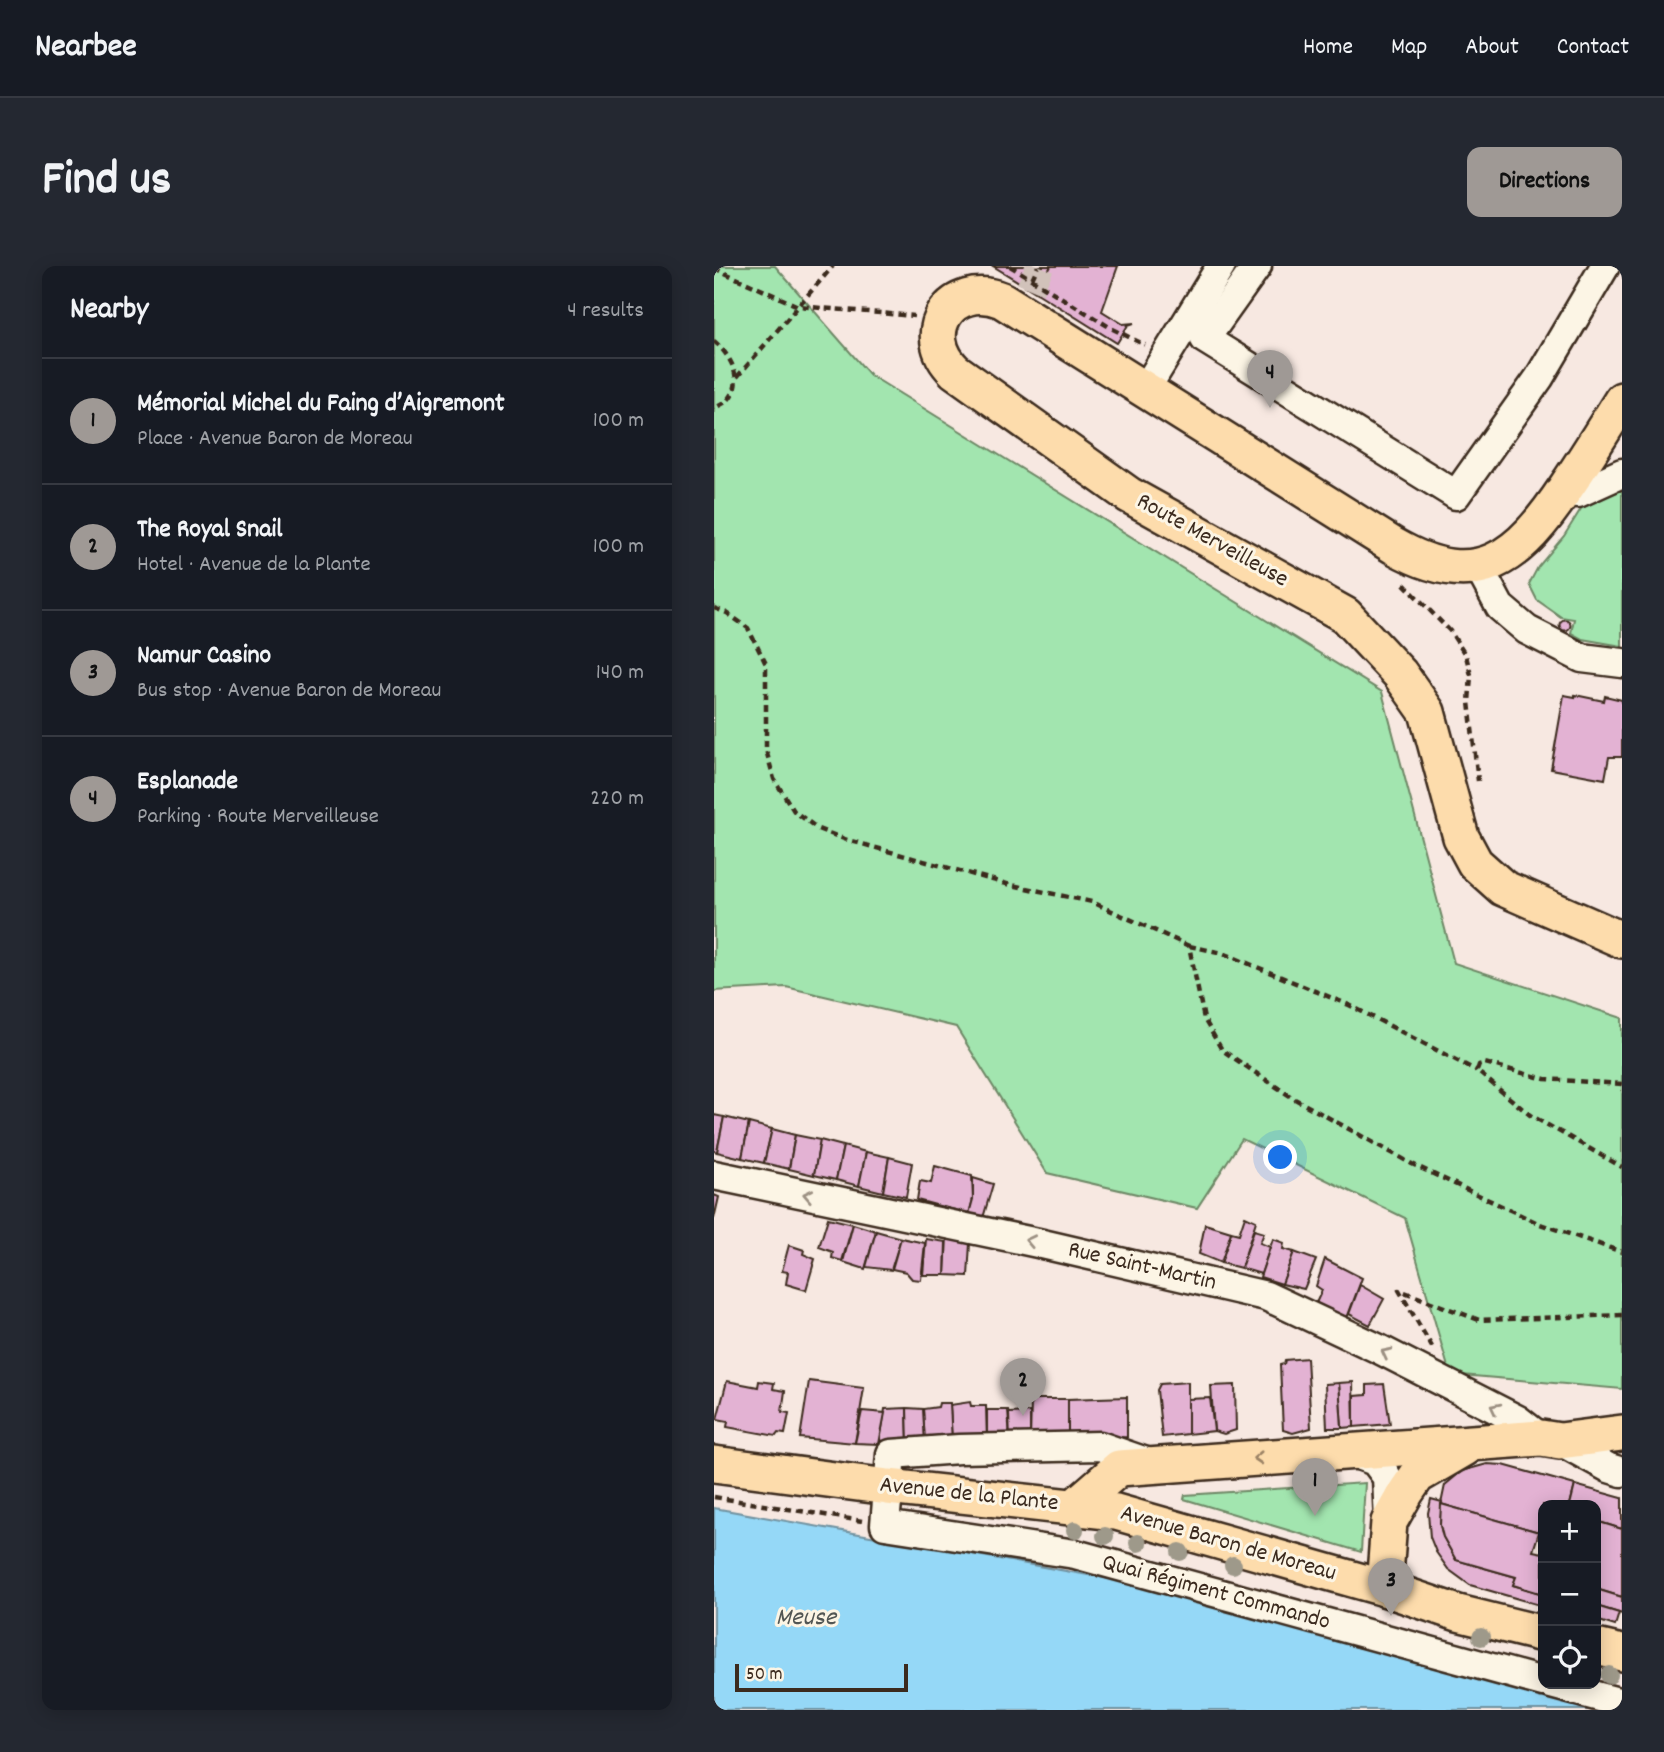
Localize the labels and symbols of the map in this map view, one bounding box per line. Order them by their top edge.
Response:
pin: 4 [1247,350,1293,408]
street label: Route Merveilleuse [1130,485,1294,597]
your location [1263,1140,1297,1174]
one-way arrow [802,1188,814,1203]
street label: Rue Saint-Martin [1065,1233,1219,1301]
one-way arrow [1024,1235,1036,1250]
one-way arrow [1381,1347,1393,1361]
pin: 2 [1000,1358,1046,1416]
one-way arrow [1490,1403,1502,1417]
one-way arrow [1253,1451,1264,1466]
pin: 1 [1292,1458,1338,1516]
street label: Avenue de la Plante [878,1469,1060,1521]
street label: Avenue Baron de Moreau [1116,1497,1340,1591]
street label: Quai Régiment Commando [1098,1546,1334,1640]
pin: 3 [1368,1558,1414,1616]
water label: Meuse [776,1600,838,1637]
scale bar [735,1661,908,1693]

